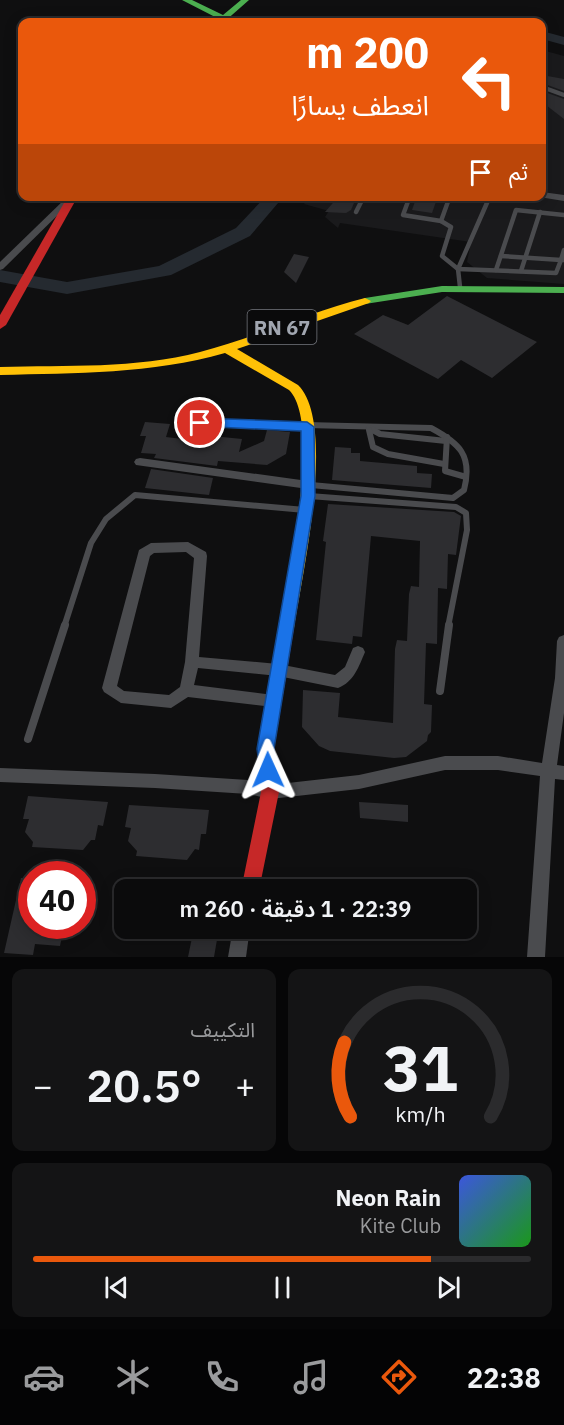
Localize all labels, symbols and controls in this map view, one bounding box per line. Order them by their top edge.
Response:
text: 200 m [306,25,429,80]
icon: left [450,42,528,120]
text: انعطف يسارًا [292,87,429,122]
icon: arrive [464,156,497,189]
text: ثم [509,157,528,186]
road number: RN 67 [248,310,316,344]
pin [174,397,225,448]
icon: arrive [183,406,216,439]
position arrow [236,738,300,802]
speed limit sign: 40 [18,861,96,939]
text: 22:39 · 1 دقيقة · 260 m [179,894,412,923]
text: التكييف [191,1016,255,1043]
text: 31 [383,1027,457,1108]
text: 20.5° [86,1056,202,1114]
text: − [33,1064,53,1107]
text: + [235,1064,255,1107]
text: km/h [395,1100,445,1128]
text: Neon Rain [335,1183,441,1212]
text: Kite Club [360,1212,441,1239]
icon: previous [100,1271,133,1304]
icon: pause [266,1271,299,1304]
icon: next [432,1271,465,1304]
icon: car [23,1356,65,1398]
icon: climate [112,1356,154,1398]
icon: phone [201,1356,243,1398]
icon: music [290,1356,332,1398]
icon: directions [378,1356,420,1398]
text: 22:38 [467,1360,541,1395]

